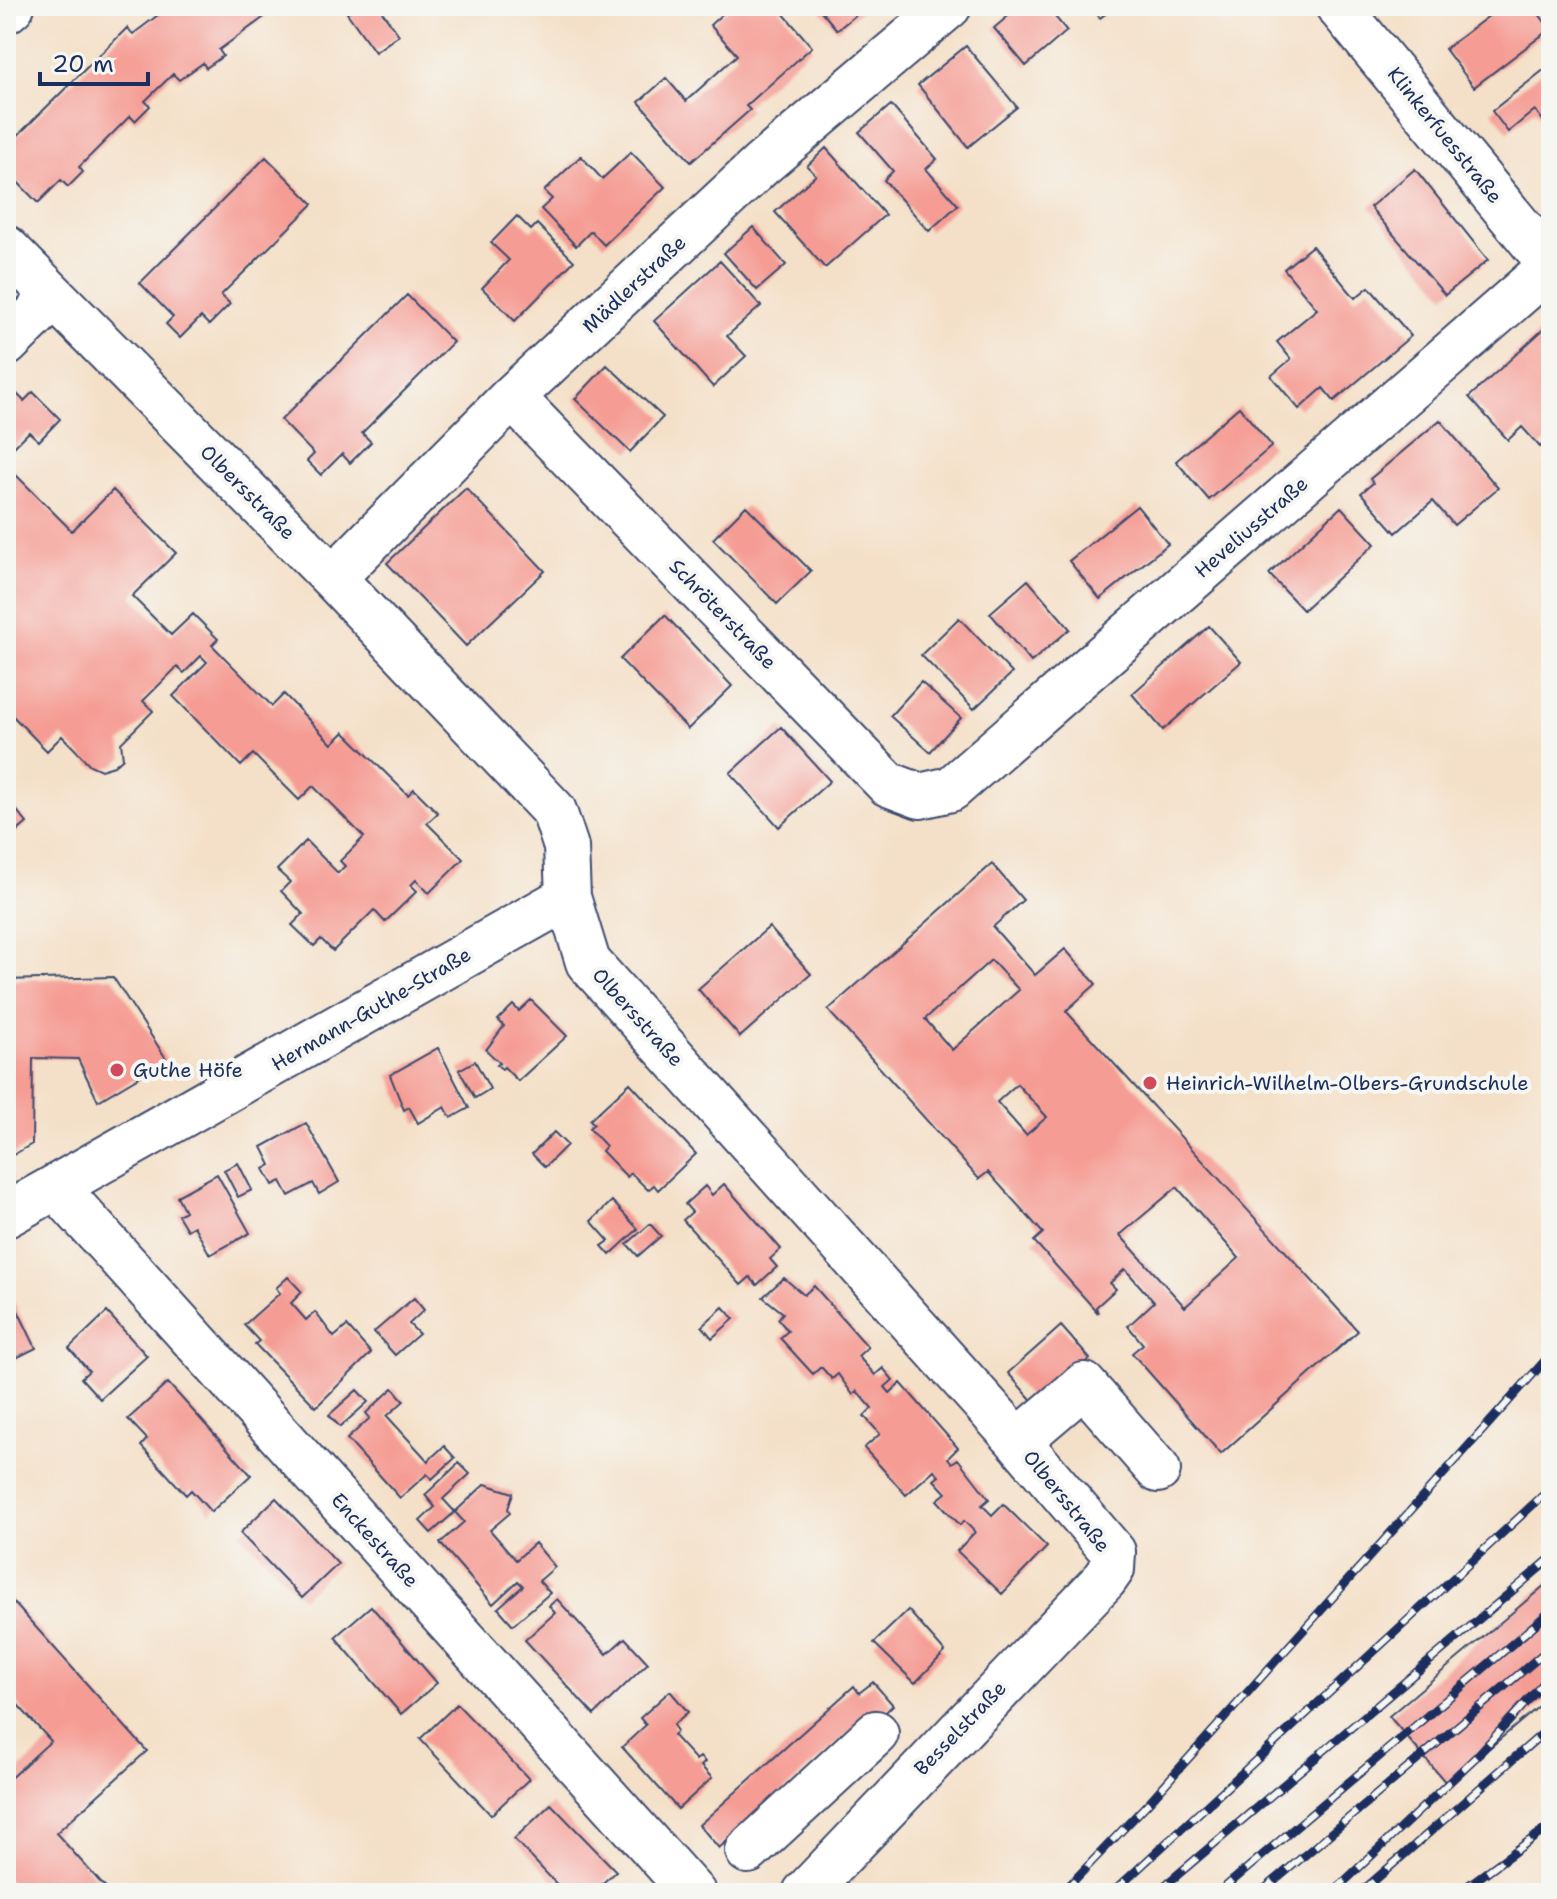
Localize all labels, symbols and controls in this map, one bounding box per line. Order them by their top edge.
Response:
scale bar [40,36,148,86]
text: 20 m [52,48,114,80]
street label: Klinkerfuesstraße [1382,61,1508,209]
street label: Mädlerstraße [577,229,691,339]
street label: Olbersstraße [195,439,301,545]
street label: Heveliusstraße [1189,471,1313,583]
street label: Schröterstraße [664,553,782,675]
street label: Hermann-Guthe-Straße [266,941,476,1077]
street label: Olbersstraße [587,962,689,1072]
place label: Guthe Höfe [133,1057,243,1083]
marker: Guthe Höfe [108,1061,126,1079]
place label: Heinrich-Wilhelm-Olbers-Grundschule [1166,1070,1529,1096]
marker: Heinrich-Wilhelm-Olbers-Grundschule [1141,1074,1159,1092]
street label: Olbersstraße [1018,1444,1116,1558]
street label: Enckestraße [326,1487,424,1593]
street label: Besselstraße [908,1675,1012,1781]

